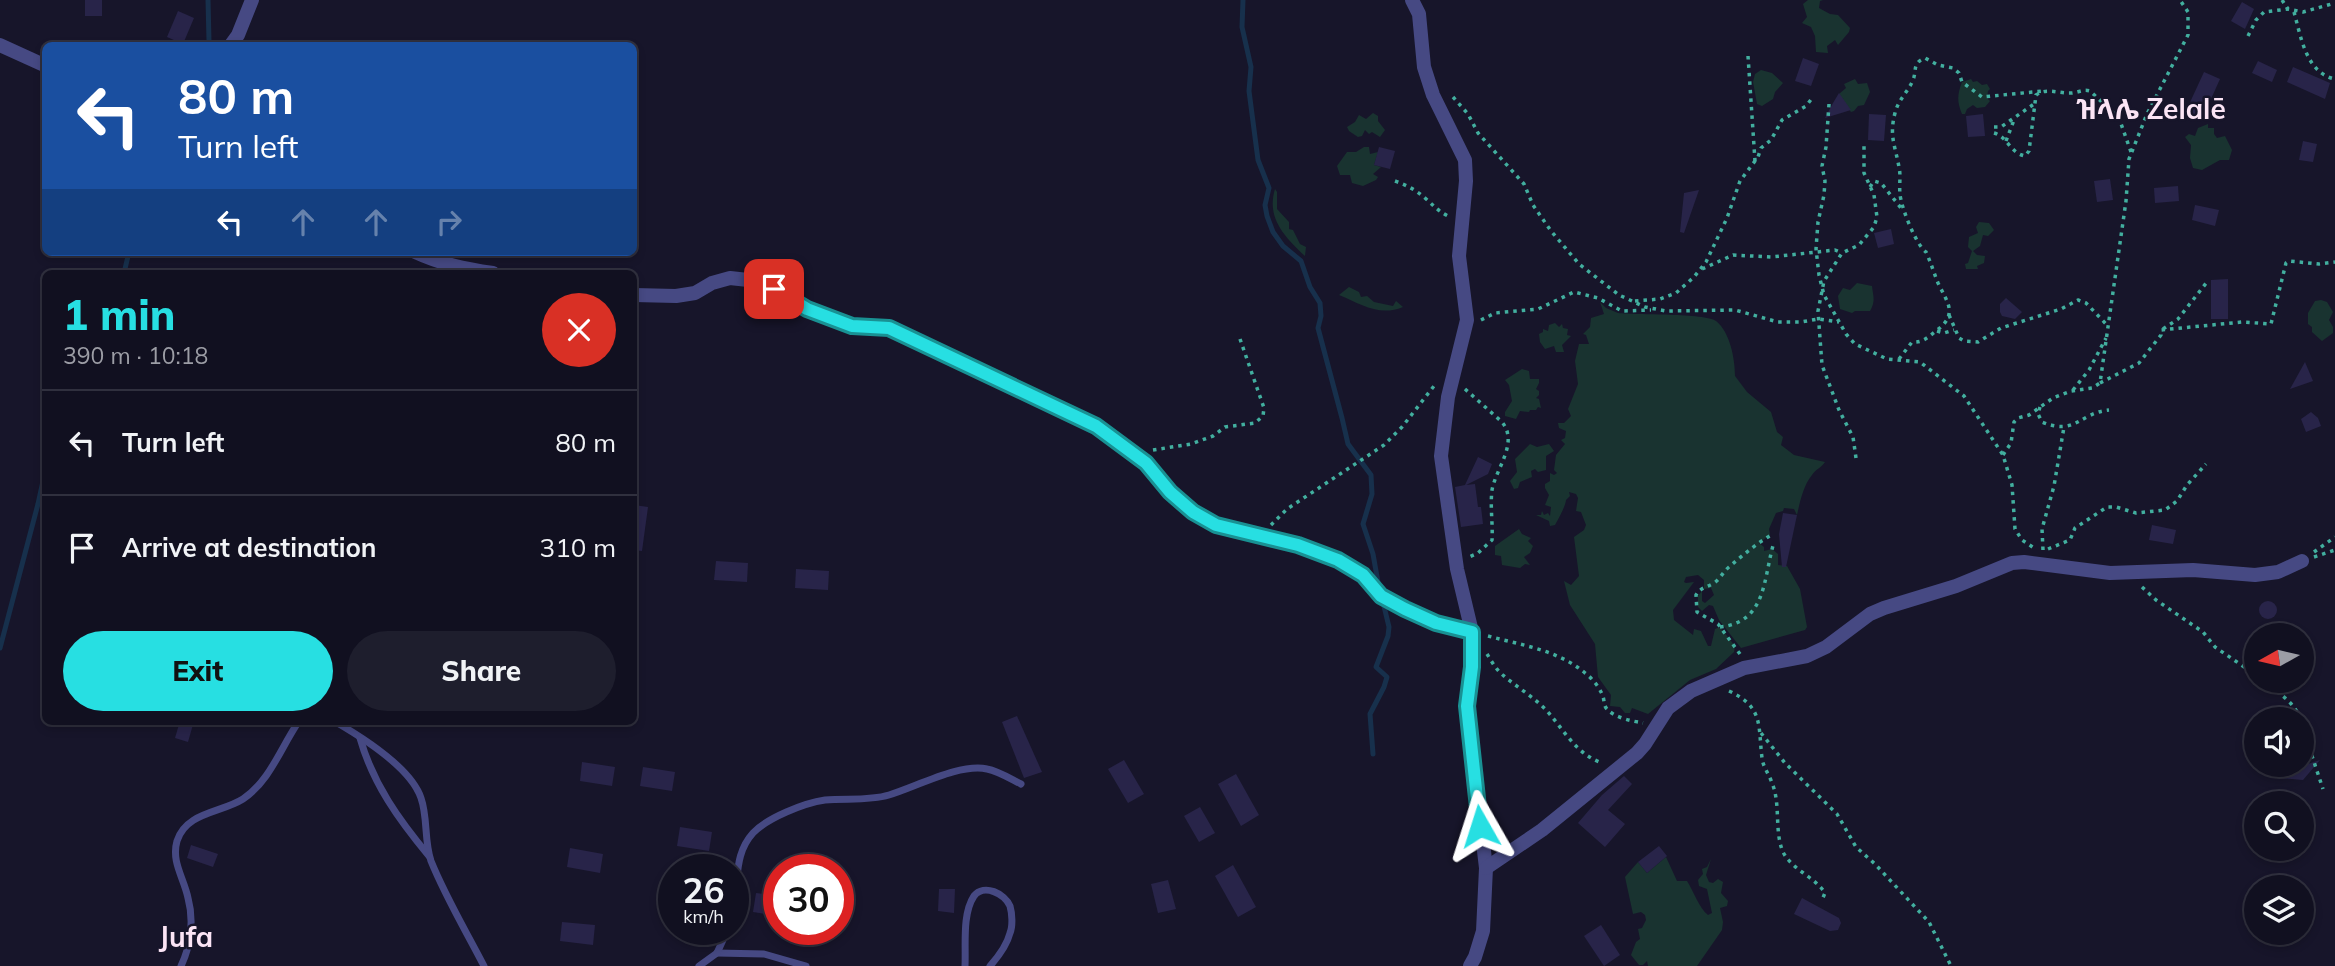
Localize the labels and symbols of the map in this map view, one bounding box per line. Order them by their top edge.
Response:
district label: ዝላሌ Zelalē [2076,91,2226,126]
pin [744,259,804,319]
north arrow [2244,623,2314,693]
position arrow [1443,789,1517,863]
speed limit sign: 30 [763,854,854,945]
district label: Jufa [159,919,213,954]

